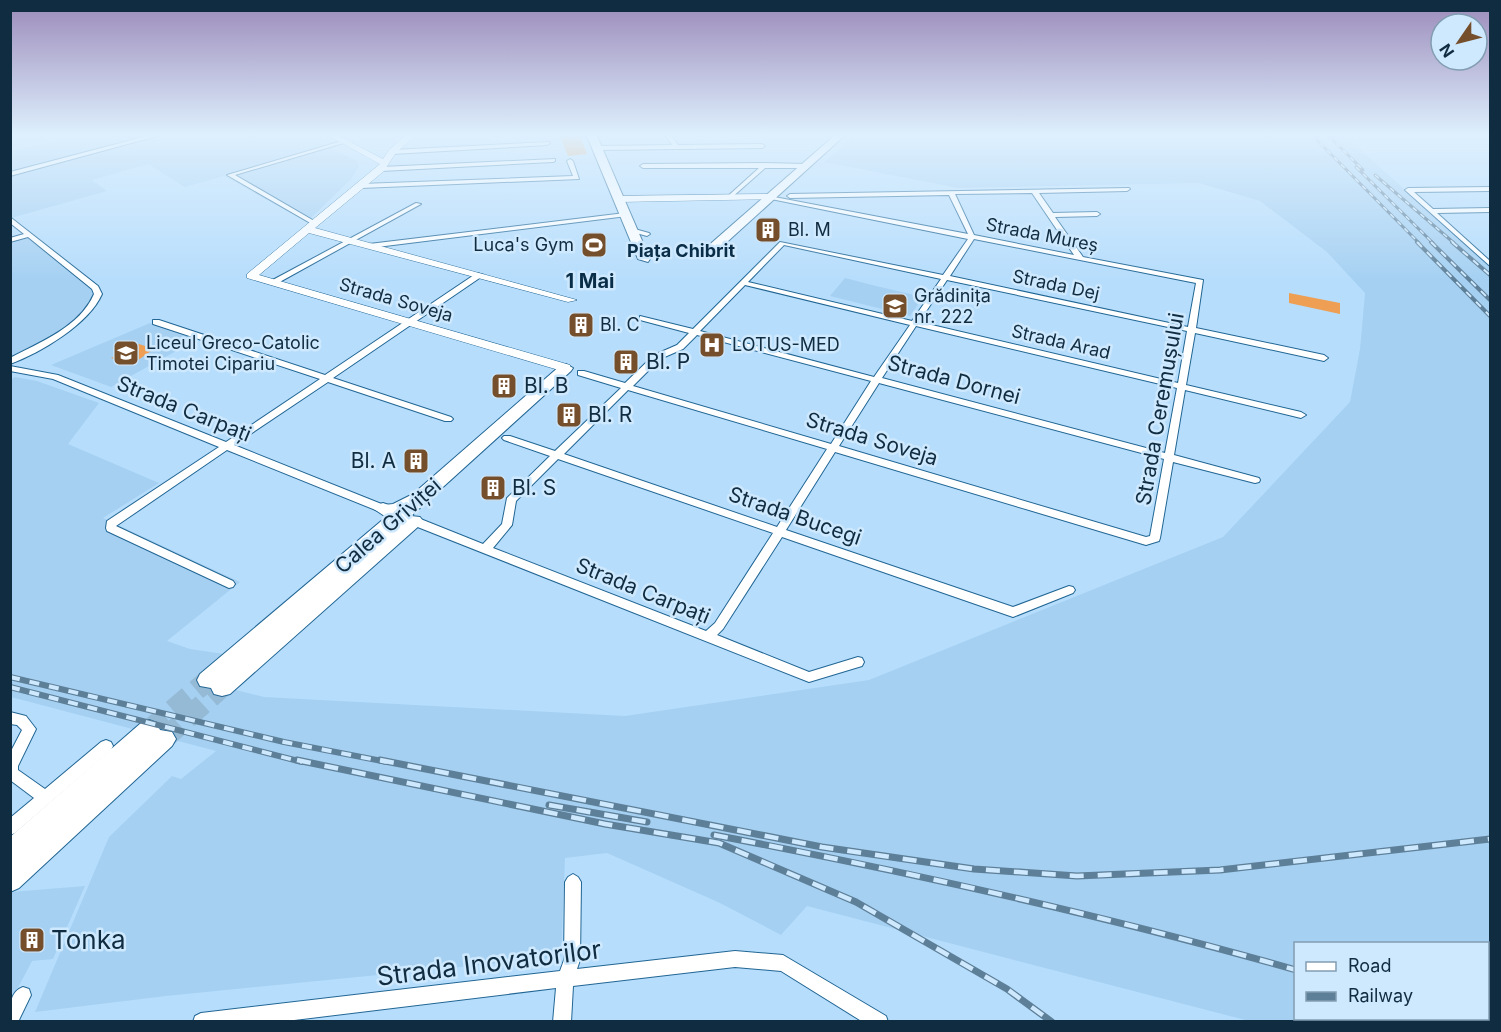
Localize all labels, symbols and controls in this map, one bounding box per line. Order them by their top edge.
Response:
north arrow [1429,12,1489,72]
text: N [1435,40,1458,61]
street label: Strada Mureș [984,213,1100,257]
building icon: Bl. M [753,215,783,245]
place label: Bl. M [788,219,831,240]
sports icon: Luca's Gym [579,230,609,260]
place label: Luca's Gym [473,234,574,255]
district label: Piața Chibrit [627,240,735,261]
street label: Strada Dej [1011,265,1102,304]
district label: 1 Mai [565,269,615,293]
street label: Strada Soveja [337,273,455,326]
place label: Grădinița nr. 222 [914,285,991,327]
school or university icon: Grădinița nr. 222 [880,291,910,321]
building icon: Bl. C [566,310,596,340]
street label: Strada Ceremușului [1130,311,1189,507]
place label: Bl. C [600,314,640,335]
street label: Strada Arad [1010,320,1113,363]
hospital icon: LOTUS-MED [697,330,727,360]
place label: Liceul Greco-Catolic Timotei Cipariu [146,332,320,374]
place label: LOTUS-MED [732,334,840,355]
school or university icon: Liceul Greco-Catolic Timotei Cipariu [111,338,141,368]
building icon: Bl. P [611,347,641,377]
place label: Bl. P [646,349,690,374]
street label: Strada Dornei [885,350,1023,409]
street label: Strada Carpați [113,370,255,447]
building icon: Bl. B [489,371,519,401]
place label: Bl. B [524,373,569,398]
building icon: Bl. R [554,400,584,430]
place label: Bl. R [588,402,632,427]
street label: Strada Soveja [803,407,941,470]
building icon: Bl. A [401,446,431,476]
place label: Bl. A [351,448,396,473]
street label: Calea Griviței [330,473,446,578]
building icon: Bl. S [478,473,508,503]
place label: Bl. S [512,475,556,500]
street label: Strada Bucegi [725,481,865,550]
street label: Strada Carpați [572,552,714,629]
place label: Tonka [51,924,126,955]
building icon: Tonka [17,925,47,955]
street label: Strada Inovatorilor [375,933,603,992]
legend [1294,942,1489,1020]
text: Road [1348,955,1391,976]
text: Railway [1348,985,1413,1006]

